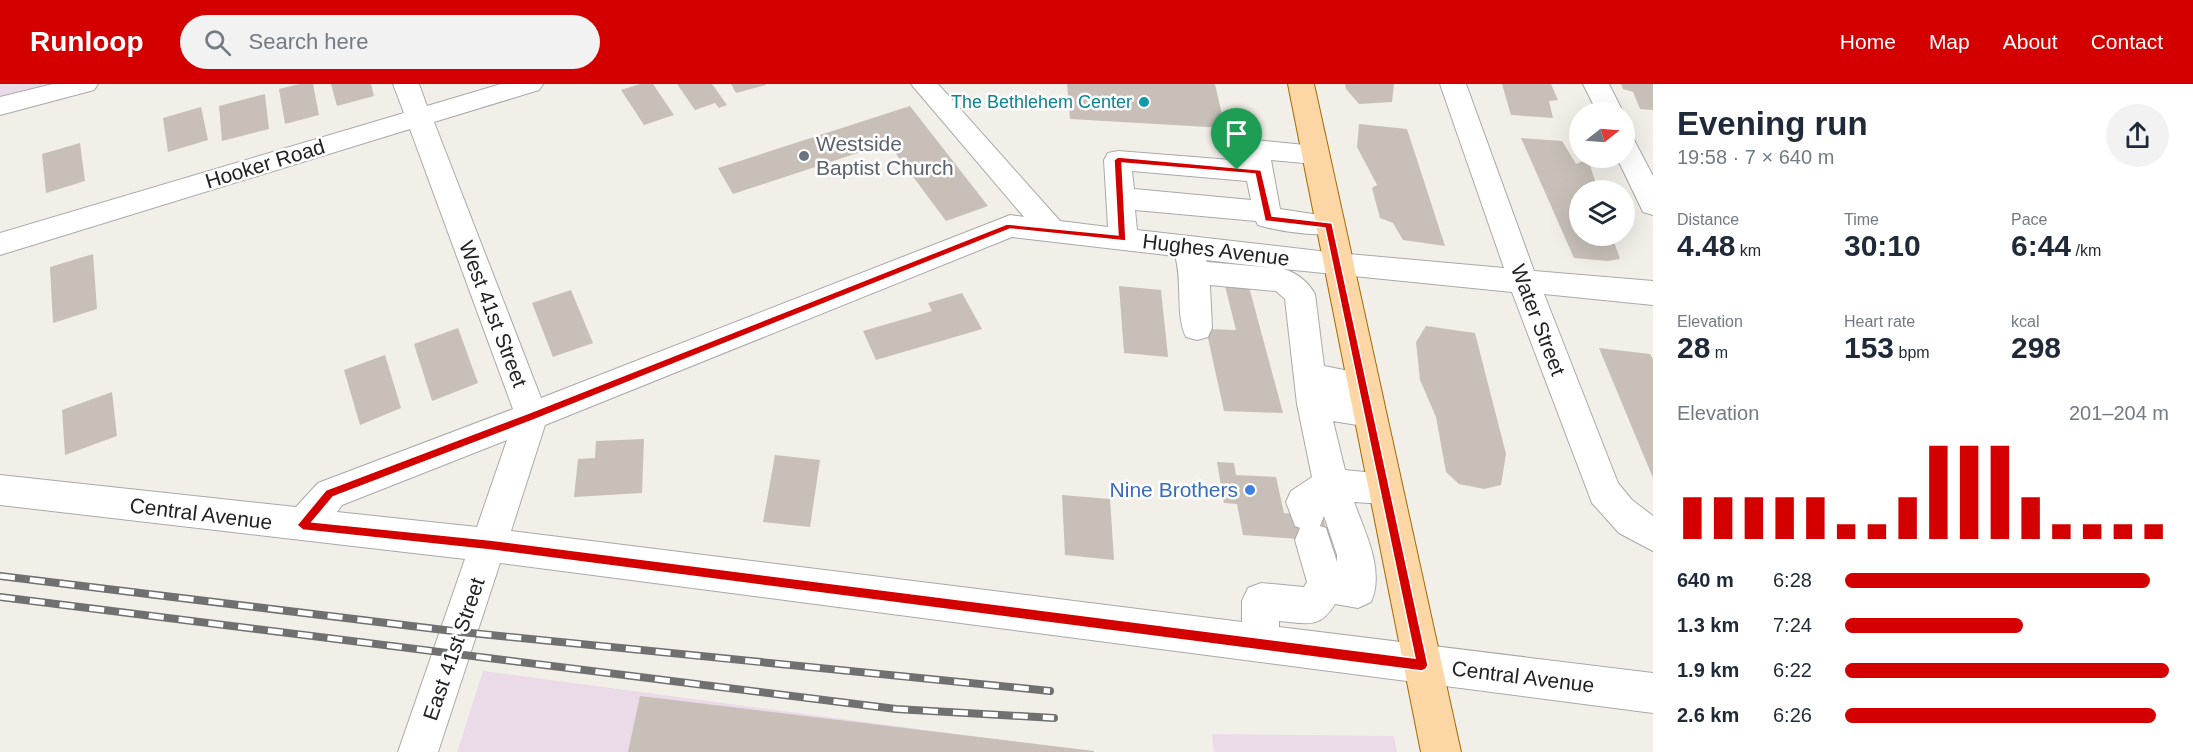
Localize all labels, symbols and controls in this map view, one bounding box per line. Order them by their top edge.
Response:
search box [180,15,600,69]
text: Runloop [30,26,144,57]
icon: search [201,26,234,59]
text: Search here [249,29,368,54]
text: Home [1840,30,1896,53]
text: Map [1929,30,1970,53]
text: About [2003,30,2058,53]
text: Contact [2091,30,2163,53]
place label: The Bethlehem Center [951,92,1132,112]
marker: The Bethlehem Center [1137,95,1151,109]
north arrow [1569,102,1635,168]
map controls [1569,102,1635,246]
button: share [2106,104,2169,167]
text: Evening run [1677,105,1868,142]
pin [1211,108,1262,170]
icon: arrive [1220,117,1253,150]
place label: Westside Baptist Church [816,132,954,179]
street label: Hooker Road [202,134,327,193]
text: 19:58 · 7 × 640 m [1677,146,1834,168]
marker: Westside Baptist Church [797,149,811,163]
button: layers [1569,180,1635,246]
text: Distance [1677,211,1739,228]
text: Time [1844,211,1879,228]
text: Pace [2011,211,2047,228]
street label: Hughes Avenue [1141,229,1291,270]
text: 4.48 [1677,229,1735,262]
text: 30:10 [1844,229,1921,262]
text: 6:44 [2011,229,2071,262]
street label: West 41st Street [455,237,532,390]
text: km [1735,242,1761,259]
text: /km [2071,242,2101,259]
street label: Water Street [1507,261,1570,379]
text: Elevation [1677,313,1743,330]
text: Heart rate [1844,313,1915,330]
text: kcal [2011,313,2039,330]
text: 28 [1677,331,1710,364]
text: 153 [1844,331,1894,364]
text: 298 [2011,331,2061,364]
text: m [1710,344,1728,361]
text: bpm [1894,344,1930,361]
text: Elevation [1677,402,1759,424]
text: 201–204 m [2069,402,2169,424]
place label: Nine Brothers [1110,478,1238,501]
marker: Nine Brothers [1243,483,1257,497]
street label: Central Avenue [129,493,274,534]
text: 640 m [1677,569,1734,591]
text: 6:28 [1773,569,1812,591]
street label: East 41st Street [418,574,489,723]
text: 1.3 km [1677,614,1739,636]
text: 7:24 [1773,614,1812,636]
street label: Central Avenue [1451,656,1596,697]
text: 1.9 km [1677,659,1739,681]
text: 6:22 [1773,659,1812,681]
text: 2.6 km [1677,704,1739,726]
text: 6:26 [1773,704,1812,726]

